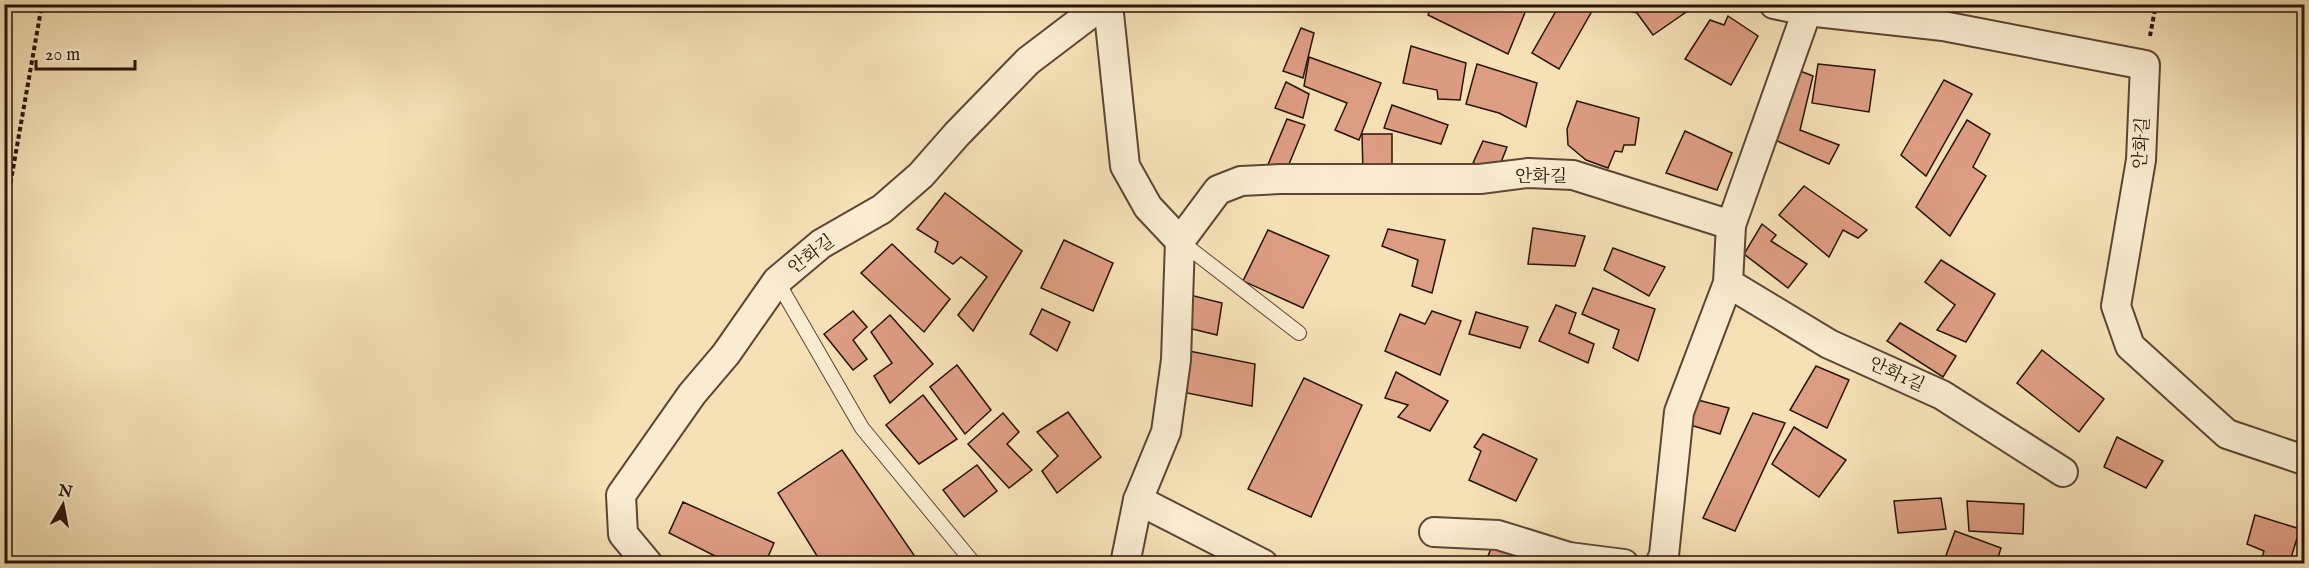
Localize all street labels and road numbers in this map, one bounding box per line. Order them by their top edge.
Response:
street label: 안화길 [2129,116,2156,170]
street label: 안화길 [1515,166,1567,189]
street label: 안화길 [784,230,840,280]
street label: 안화1길 [1865,353,1928,398]

